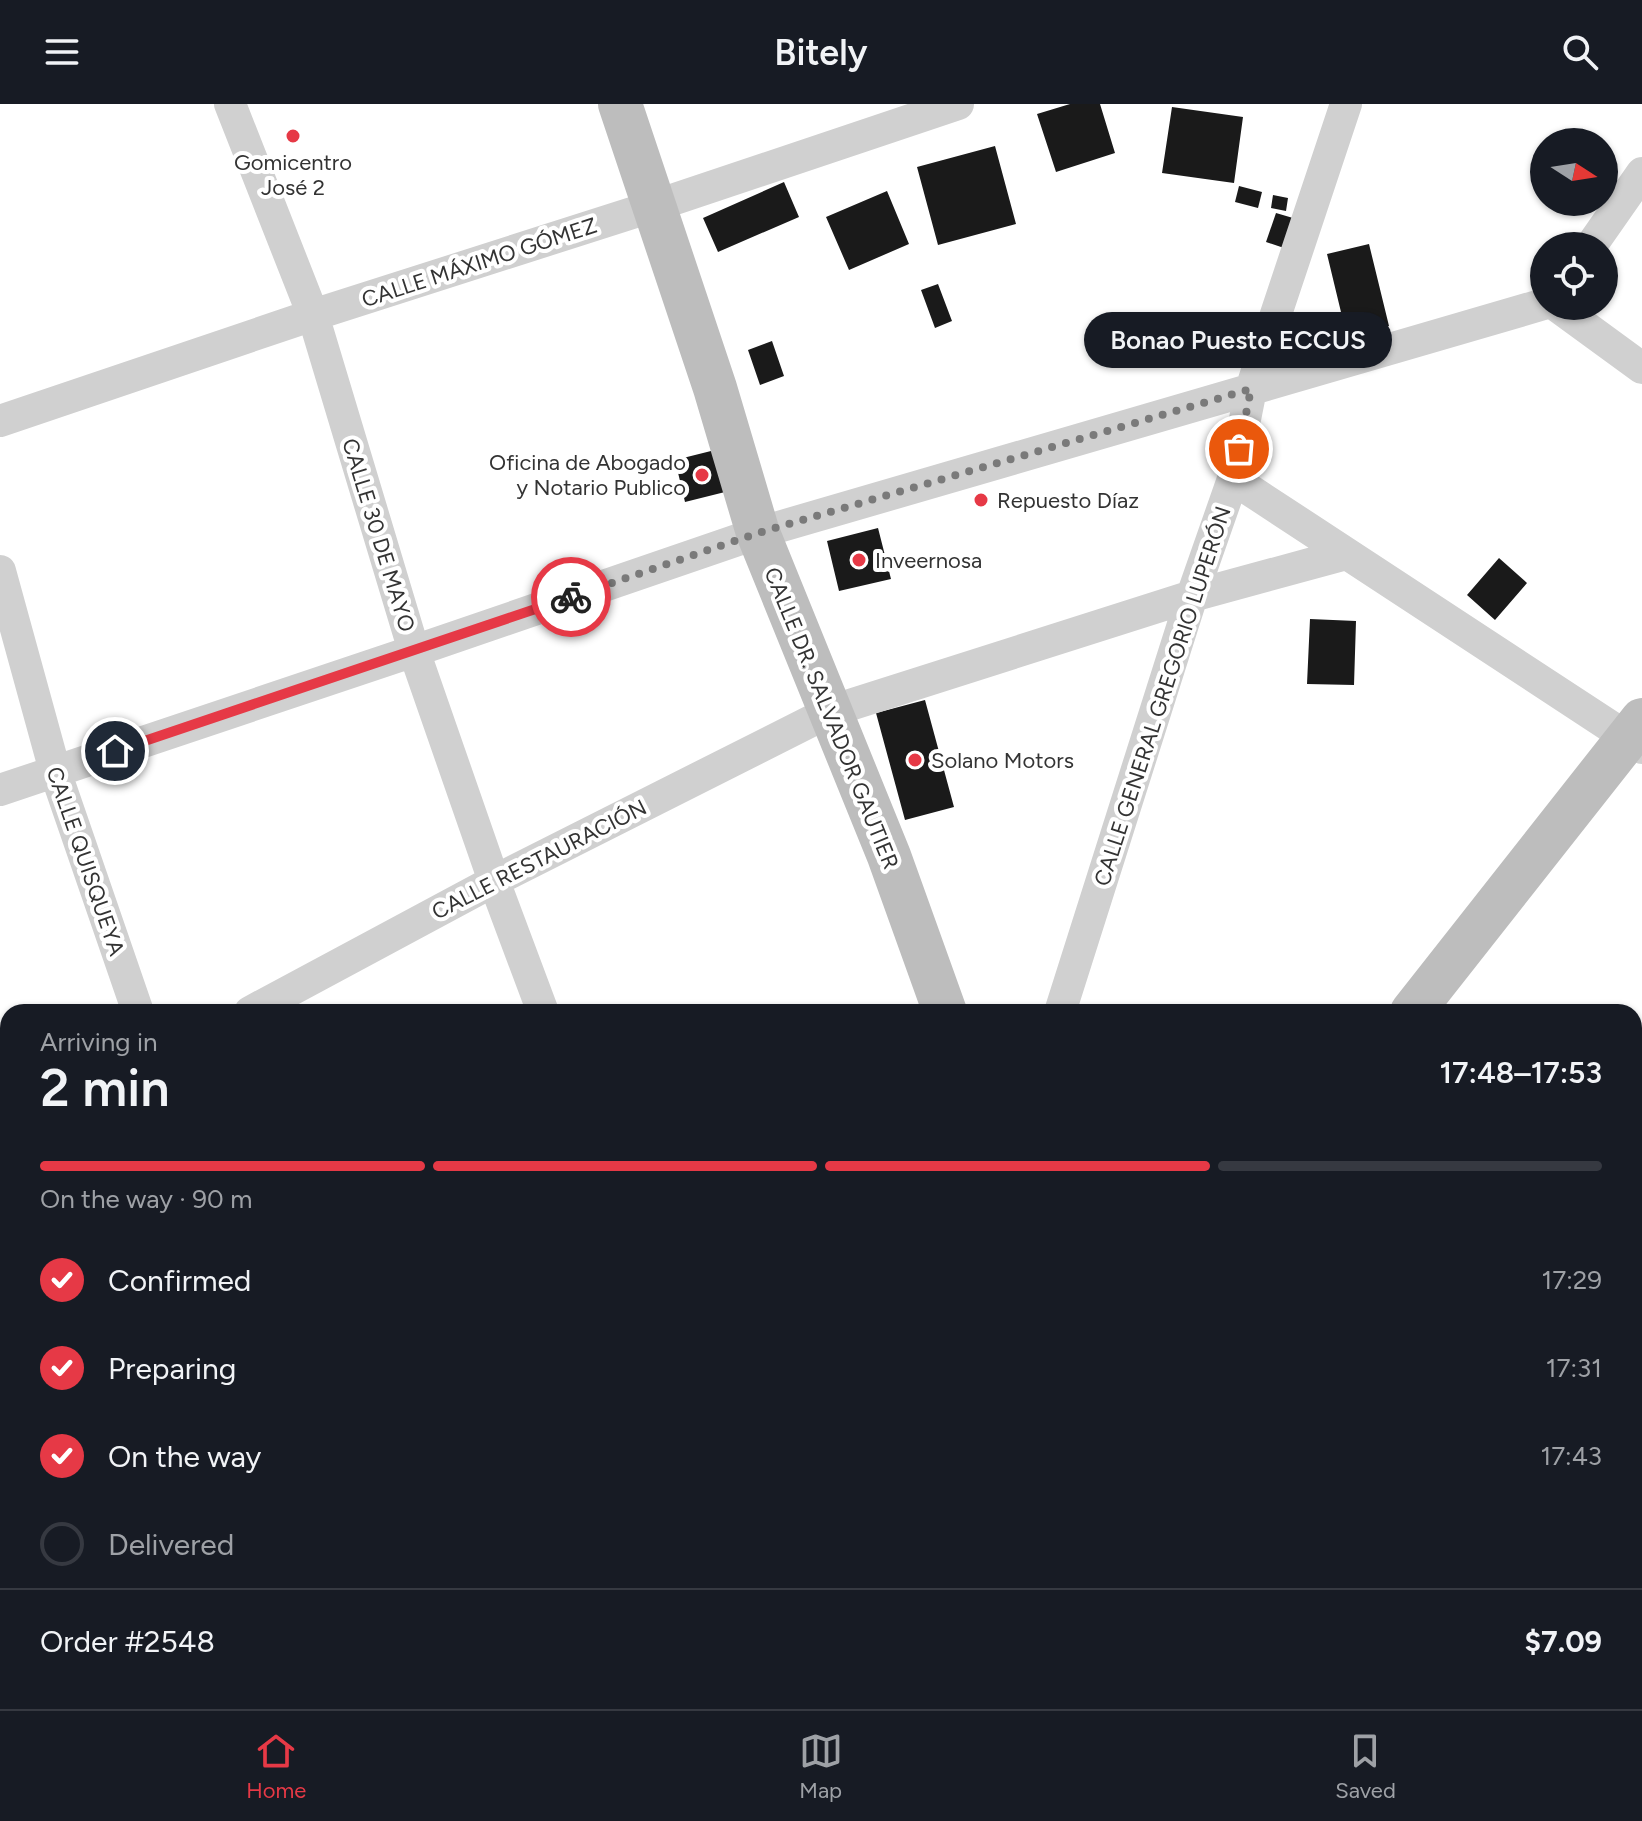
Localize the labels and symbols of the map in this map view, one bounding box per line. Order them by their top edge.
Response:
marker: Gomicentro José 2 [284,127,302,145]
north arrow [1530,128,1618,216]
place label: Gomicentro José 2 [234,149,352,201]
street label: CALLE MÁXIMO GÓMEZ [358,212,600,313]
callout: Bonao Puesto ECCUS [1085,313,1393,369]
pin [1205,415,1273,483]
street label: CALLE 30 DE MAYO [336,435,421,635]
place label: Oficina de Abogado y Notario Publico [489,449,686,501]
marker: Oficina de Abogado y Notario Publico [693,466,711,484]
place label: Repuesto Díaz [997,487,1139,514]
marker: Repuesto Díaz [972,491,990,509]
street label: CALLE GENERAL GREGORIO LUPERÓN [1088,503,1237,889]
place label: Inveernosa [875,547,982,574]
marker: Inveernosa [850,551,868,569]
courier [531,557,611,637]
street label: CALLE DR. SALVADOR GAUTIER [758,563,905,873]
pin [81,717,149,785]
place label: Solano Motors [931,747,1074,774]
marker: Solano Motors [906,751,924,769]
street label: CALLE QUISQUEYA [40,763,131,959]
street label: CALLE RESTAURACIÓN [427,793,651,925]

